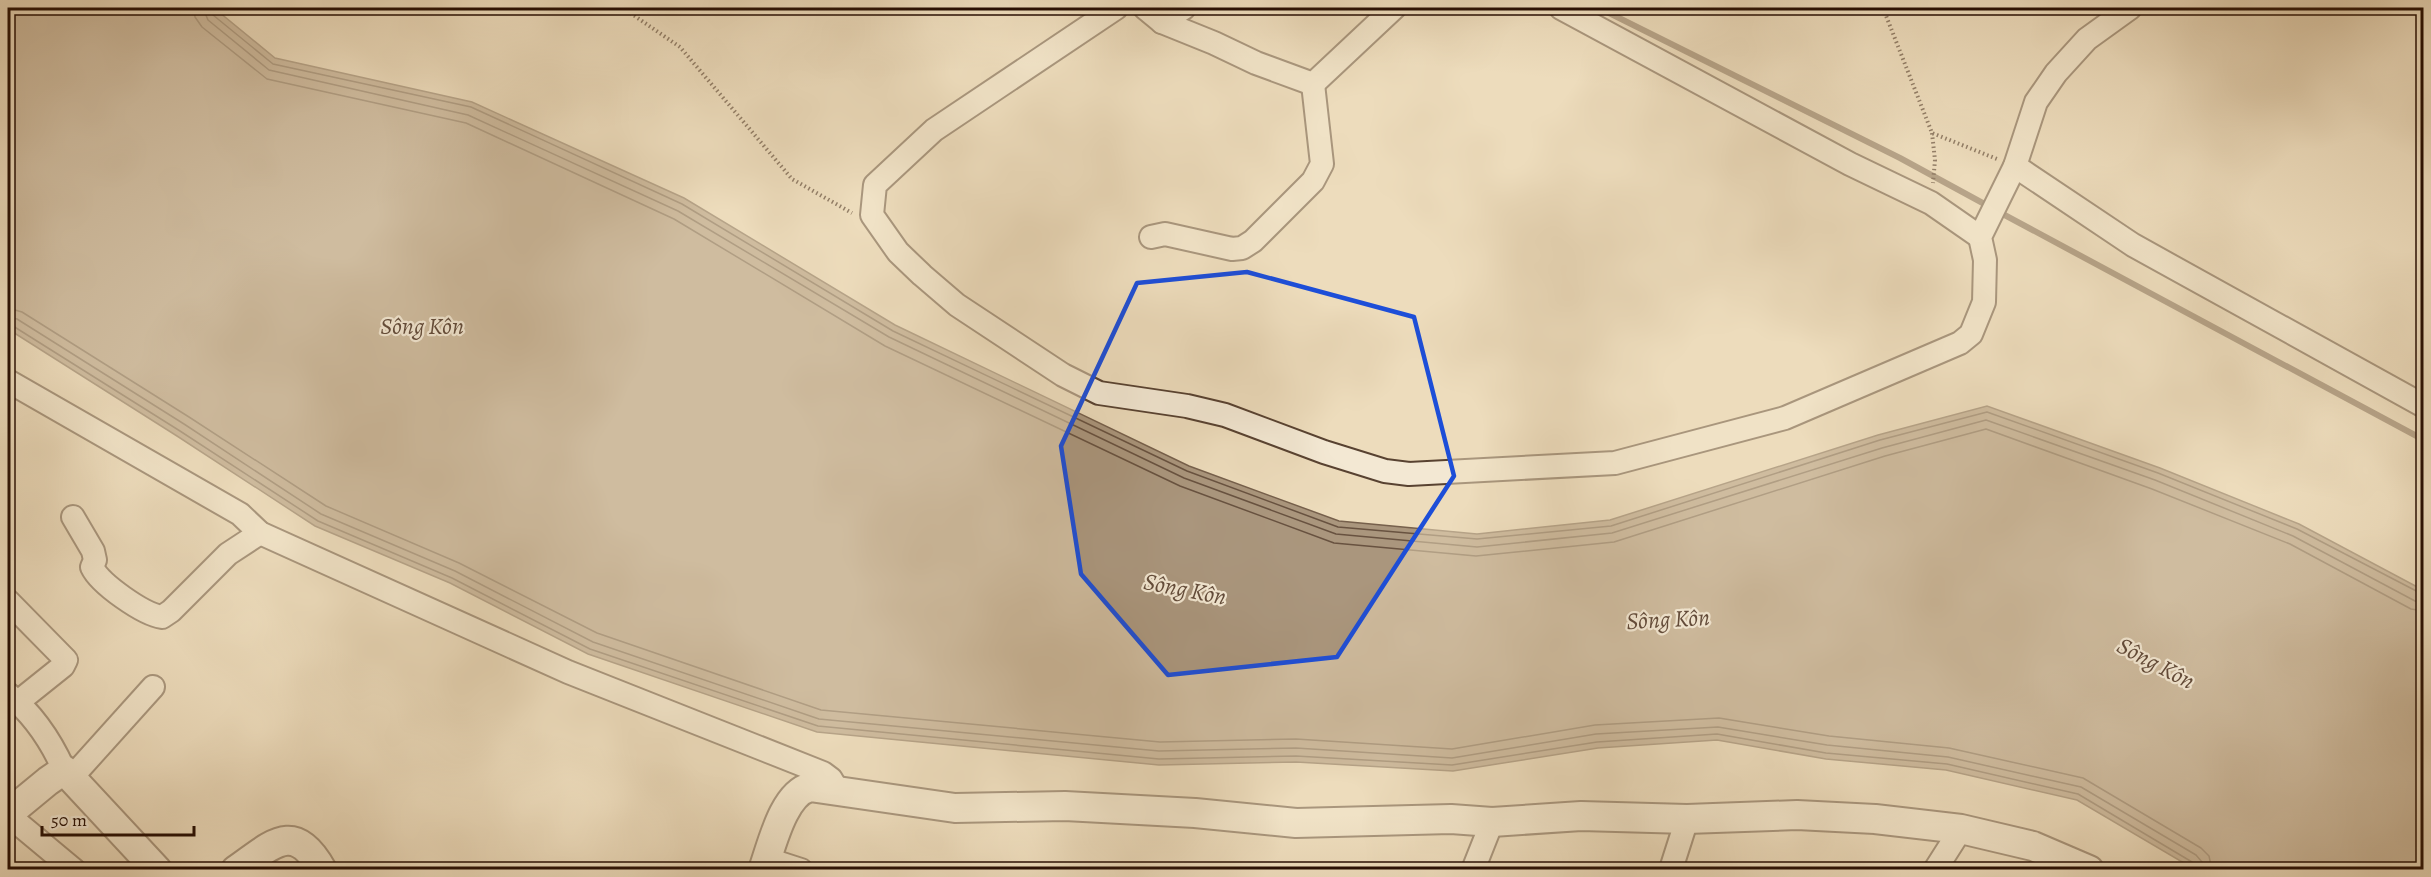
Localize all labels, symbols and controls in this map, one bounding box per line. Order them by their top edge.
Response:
water label: Sông Kôn [380,310,464,342]
water label: Sông Kôn [1141,565,1229,613]
water label: Sông Kôn [1625,601,1711,637]
water label: Sông Kôn [2112,629,2201,697]
scale bar [42,799,194,837]
text: 50 m [51,808,87,832]

